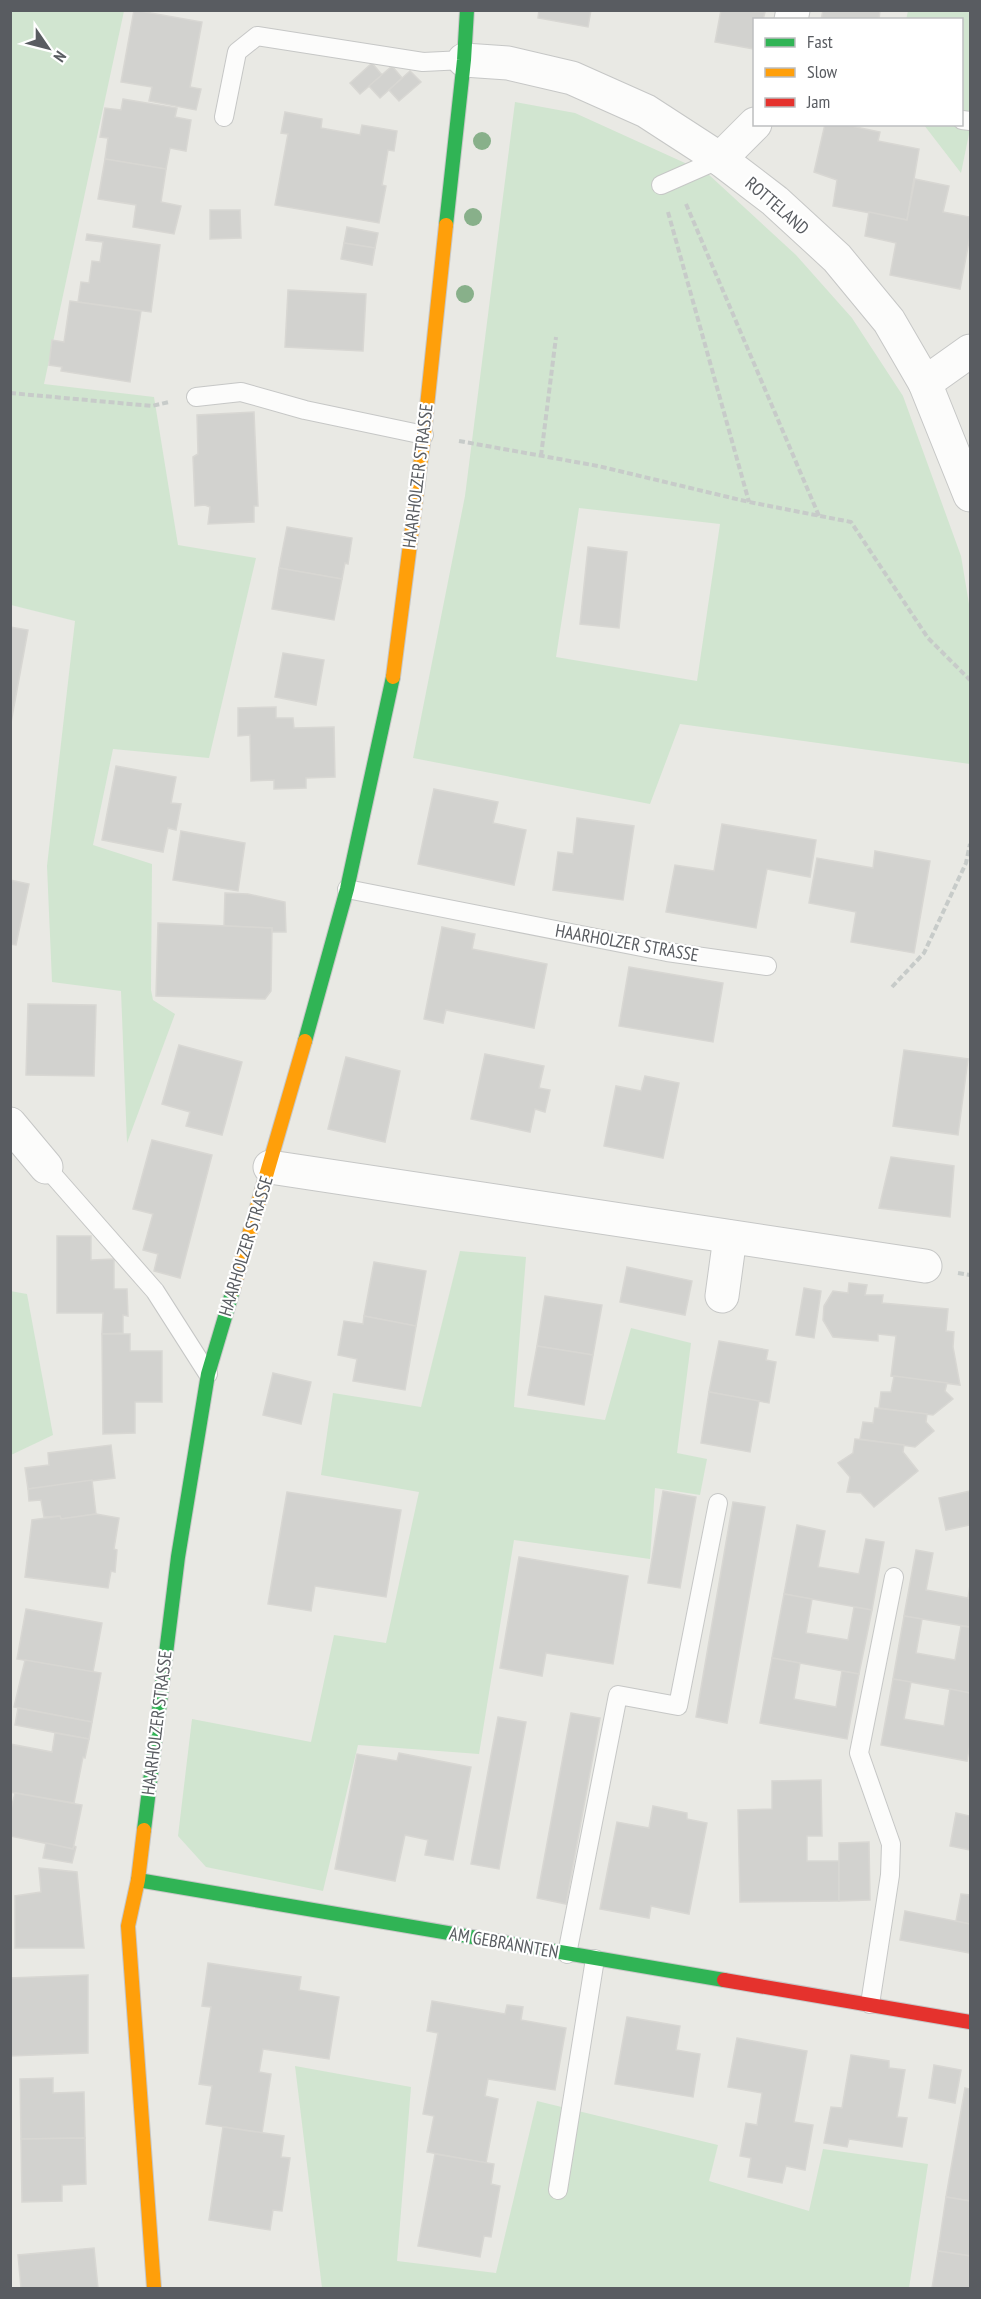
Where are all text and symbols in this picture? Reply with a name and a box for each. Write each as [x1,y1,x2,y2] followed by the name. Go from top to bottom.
[18,18,78,78] north arrow
[753,18,963,126] legend
[807,30,833,53] text: Fast
[50,47,71,66] text: N
[807,60,838,83] text: Slow
[806,90,830,113] text: Jam
[741,172,814,239] street label: ROTTELAND
[397,402,438,549] street label: HAARHOLZER STRASSE
[554,919,701,966] street label: HAARHOLZER STRASSE
[213,1173,278,1319] street label: HAARHOLZER STRASSE
[136,1649,177,1796] street label: HAARHOLZER STRASSE
[448,1922,560,1963] street label: AM GEBRANNTEN

